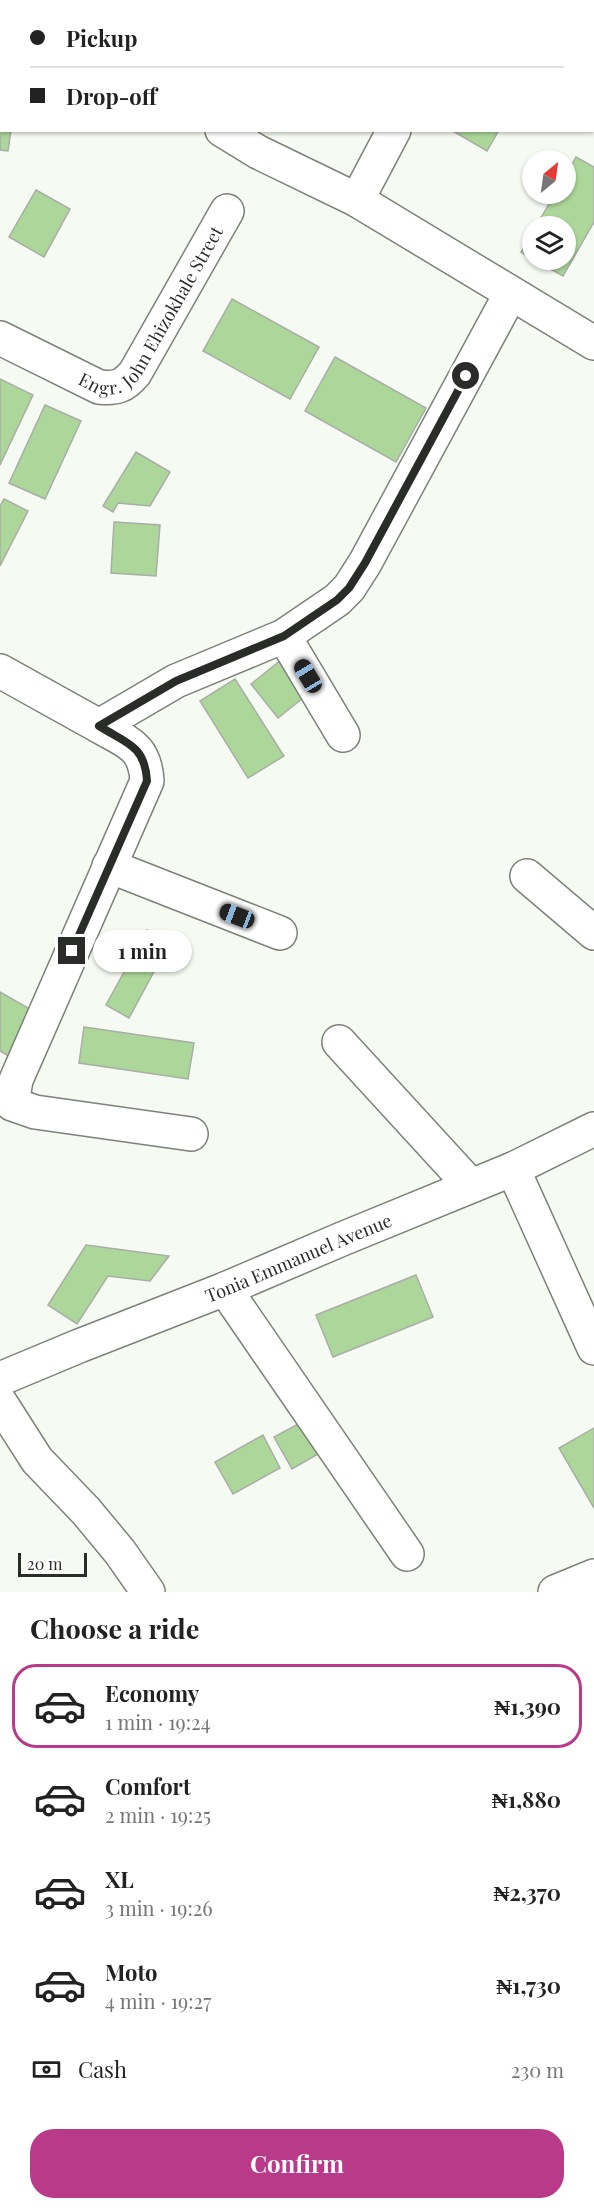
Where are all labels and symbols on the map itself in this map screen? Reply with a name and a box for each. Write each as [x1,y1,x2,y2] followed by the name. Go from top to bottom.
[522,150,576,204] north arrow
[75,221,228,400] street label: Engr. John Ehizokhale Street
[452,362,479,389] route start
[291,656,325,696] car
[217,901,257,931] car
[93,930,192,972] callout: 1 min
[58,937,85,964] route end
[202,1208,395,1308] street label: Tonia Emmanuel Avenue
[18,1550,87,1578] scale bar

